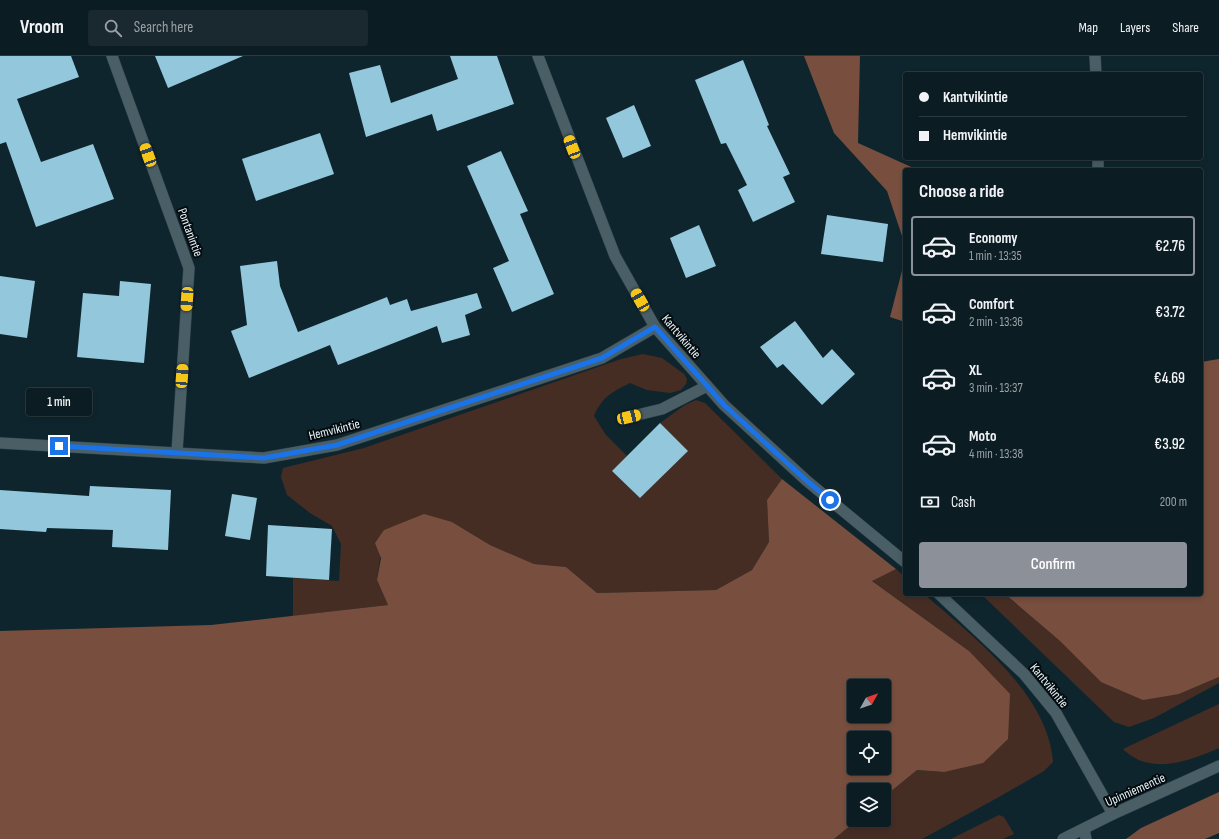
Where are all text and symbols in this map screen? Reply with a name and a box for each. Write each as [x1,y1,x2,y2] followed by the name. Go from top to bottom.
[88,10,368,46] search box
[20,16,64,39] text: Vroom
[102,17,124,39] icon: search
[134,18,193,37] text: Search here
[1078,19,1098,36] text: Map
[1120,19,1150,36] text: Layers
[1172,19,1199,36] text: Share
[943,88,1008,107] text: Kantvikintie
[943,126,1007,145] text: Hemvikintie
[562,134,582,160] car
[138,142,158,168] car
[919,181,1004,202] text: Choose a ride
[174,206,206,259] street label: Pontanintie
[921,228,957,264] icon: car
[969,229,1018,248] text: Economy
[1155,237,1185,256] text: €2.76
[969,248,1022,264] text: 1 min · 13:35
[180,287,194,311] car
[629,287,651,313] car
[921,294,957,330] icon: car
[969,295,1014,314] text: Comfort
[1155,303,1185,322] text: €3.72
[658,311,704,362] street label: Kantvikintie
[969,314,1023,330] text: 2 min · 13:36
[921,360,957,396] icon: car
[969,361,982,380] text: XL
[175,364,189,388] car
[1154,369,1185,388] text: €4.69
[969,380,1023,396] text: 3 min · 13:37
[26,388,92,416] callout: 1 min
[47,394,71,410] text: 1 min
[616,408,642,426] car
[307,416,362,444] street label: Hemvikintie
[921,426,957,462] icon: car
[969,427,996,446] text: Moto
[1154,435,1185,454] text: €3.92
[50,437,68,455] route end
[969,446,1023,462] text: 4 min · 13:38
[821,491,839,509] route start
[919,491,941,513] icon: cash
[951,493,976,512] text: Cash
[1160,494,1187,510] text: 200 m
[919,542,1187,588] button: Confirm
[1026,660,1072,711] street label: Kantvikintie
[847,679,891,723] north arrow
[847,679,891,827] map controls
[847,731,891,775] button: locate
[1103,770,1168,810] street label: Upinniementie
[847,783,891,827] button: layers

